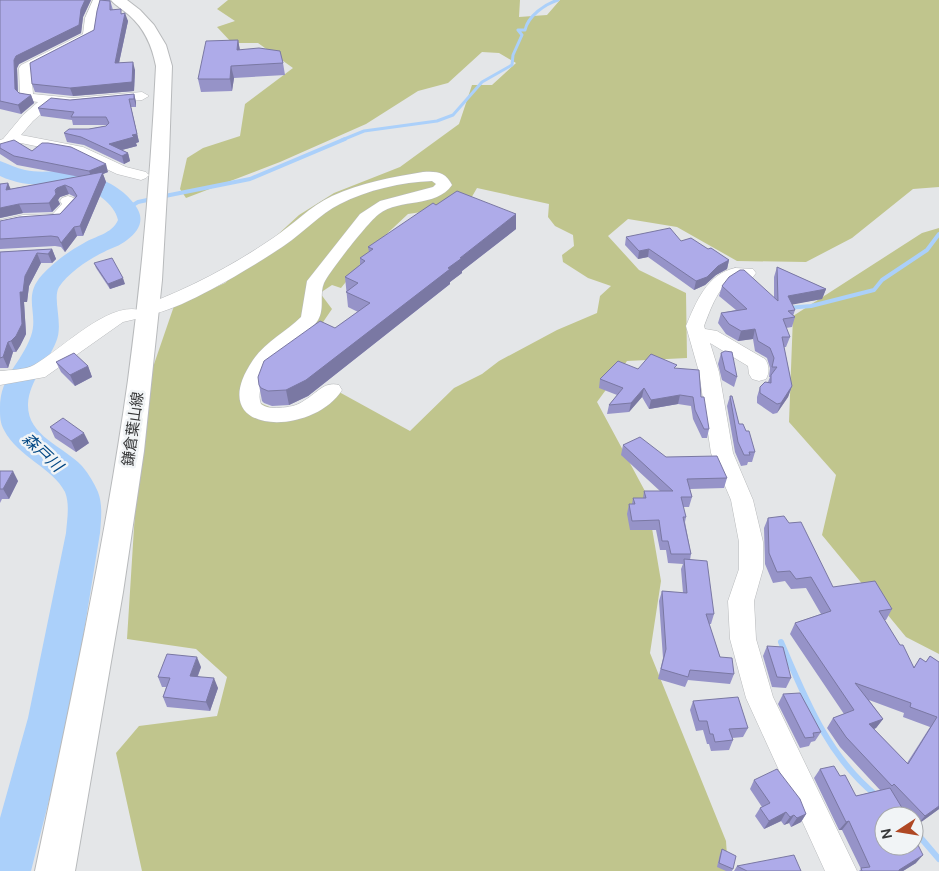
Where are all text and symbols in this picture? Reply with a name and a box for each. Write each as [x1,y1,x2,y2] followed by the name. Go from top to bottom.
[118,390,148,468] street label: 鎌倉葉山線
[18,428,69,478] water label: 森戸川
[874,806,924,856] north arrow
[876,827,896,841] text: N

